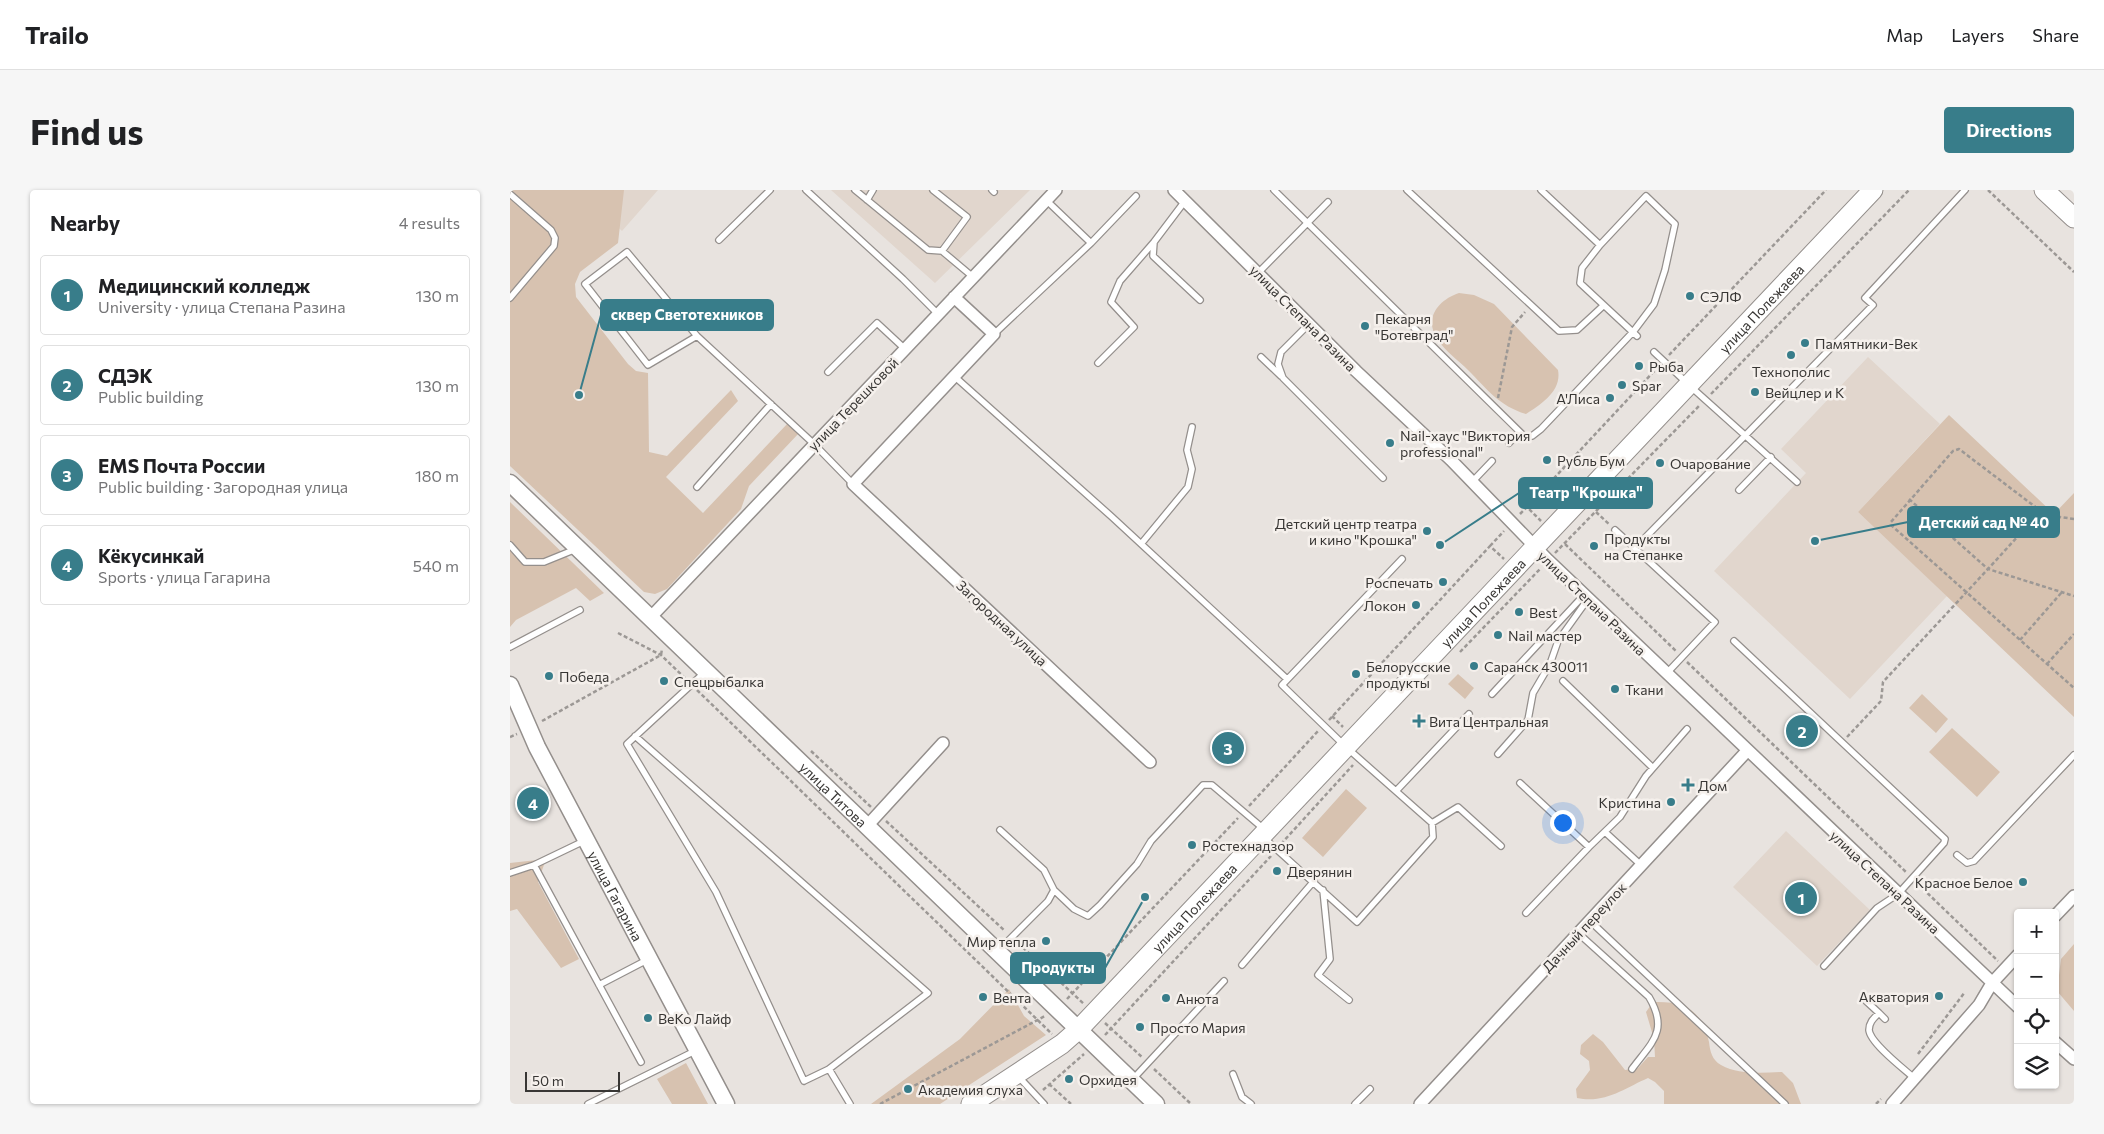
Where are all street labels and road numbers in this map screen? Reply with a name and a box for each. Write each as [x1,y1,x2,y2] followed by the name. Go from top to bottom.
[1715,260,1807,356] street label: улица Полежаева
[1246,261,1360,375] street label: улица Степана Разина
[804,354,902,454] street label: улица Терешковой
[1535,547,1649,659] street label: улица Степана Разина
[1437,555,1529,650] street label: улица Полежаева
[953,577,1051,669] street label: Загородная улица
[797,758,871,830] street label: улица Титова
[1827,827,1943,937] street label: улица Степана Разина
[585,848,647,944] street label: улица Гагарина
[1148,860,1240,955] street label: улица Полежаева
[1538,878,1630,975] street label: Дачный переулок

